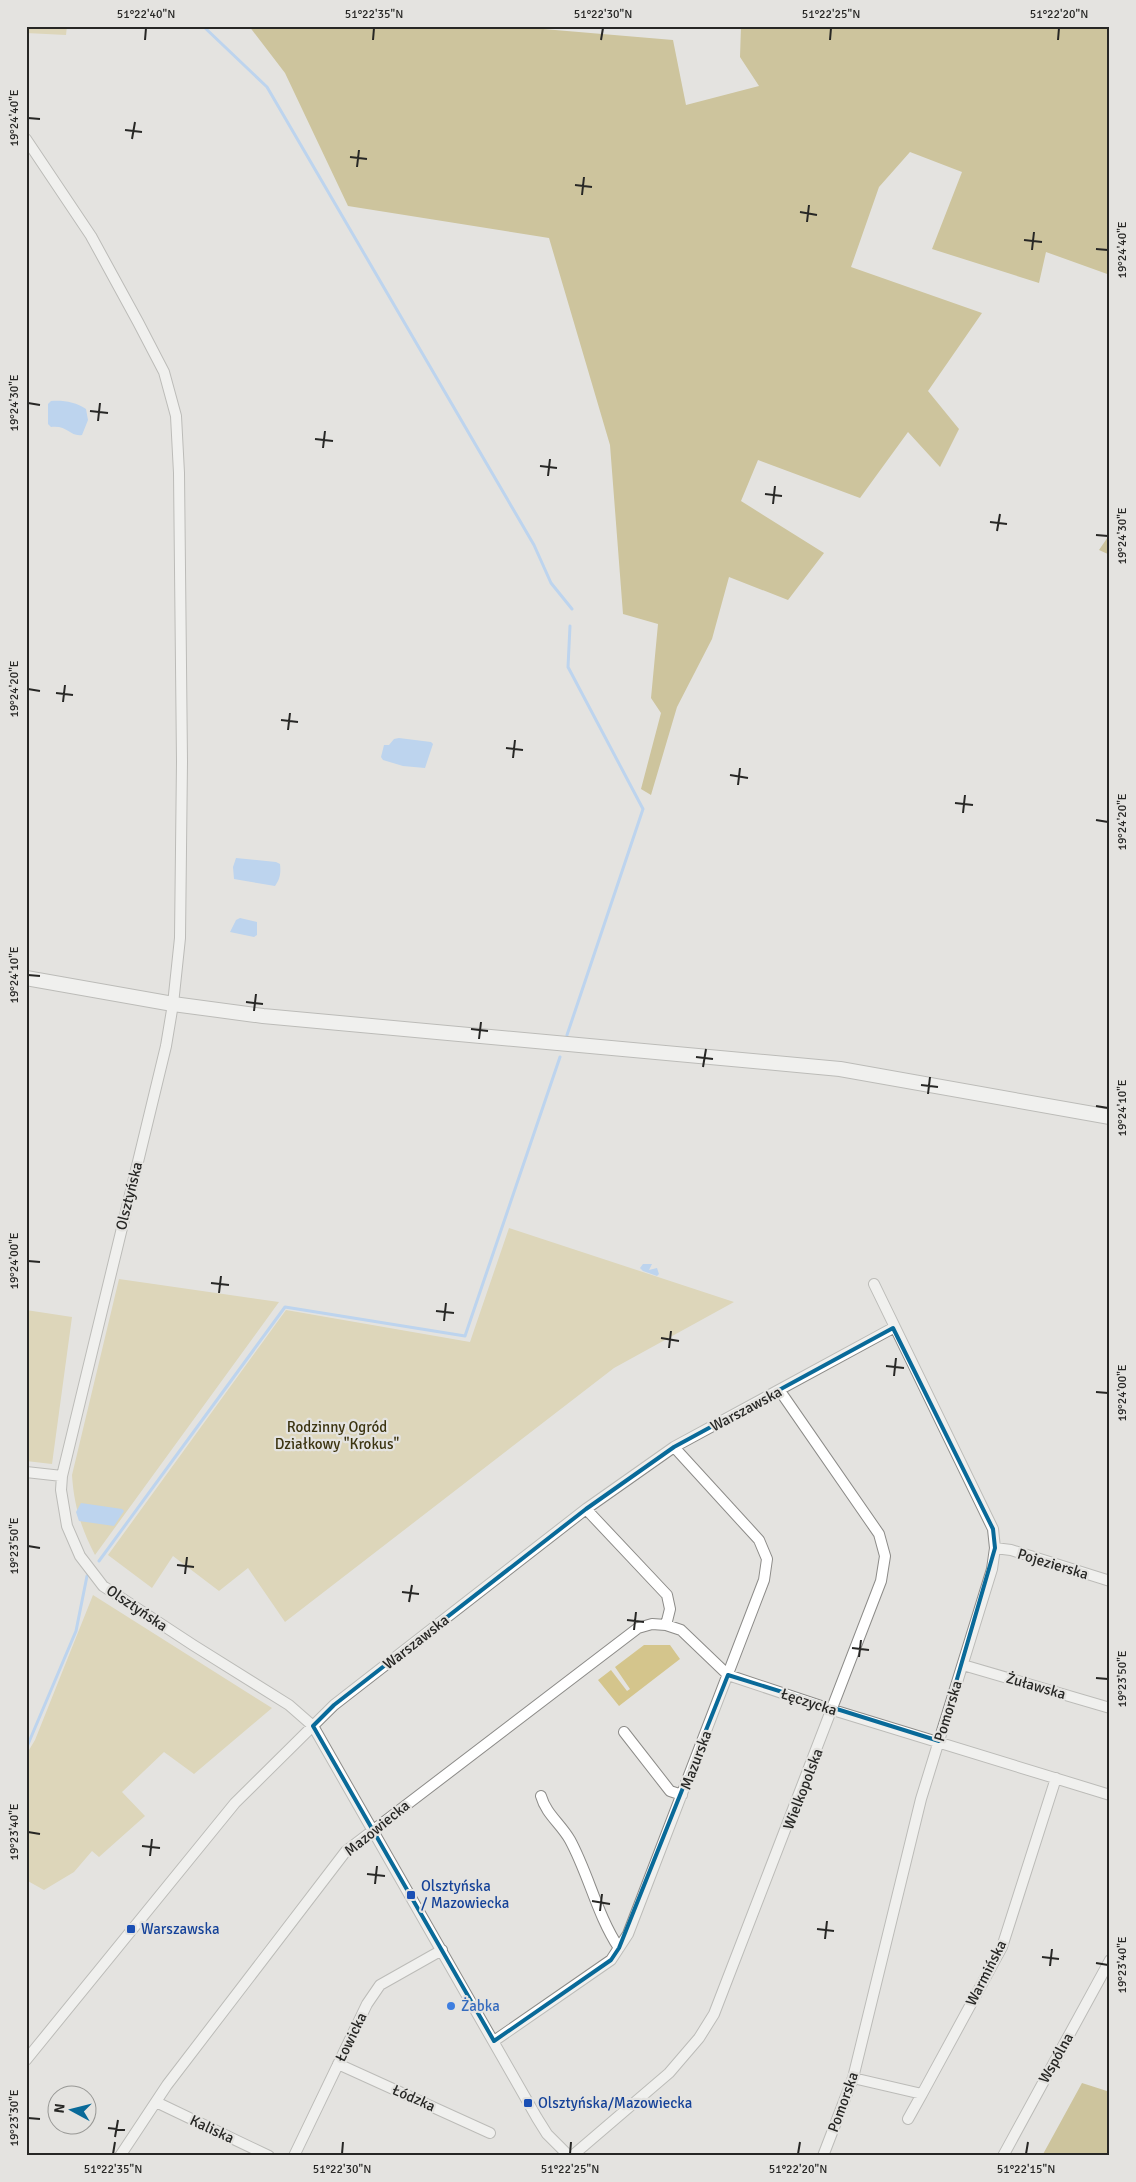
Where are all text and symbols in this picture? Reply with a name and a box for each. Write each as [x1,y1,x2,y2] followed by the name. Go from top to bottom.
[117,7,175,22] text: 51°22'40"N
[345,7,403,22] text: 51°22'35"N
[574,7,632,22] text: 51°22'30"N
[802,7,860,22] text: 51°22'25"N
[1030,7,1088,22] text: 51°22'20"N
[7,89,22,147] text: 19°24'40"E
[1115,221,1130,279] text: 19°24'40"E
[7,374,22,432] text: 19°24'30"E
[1115,507,1130,565] text: 19°24'30"E
[7,660,22,718] text: 19°24'20"E
[1115,793,1130,851] text: 19°24'20"E
[7,946,22,1004] text: 19°24'10"E
[1115,1079,1130,1137] text: 19°24'10"E
[112,1160,146,1232] street label: Olsztyńska
[7,1232,22,1290] text: 19°24'00"E
[1115,1364,1130,1422] text: 19°24'00"E
[707,1383,785,1435] street label: Warszawska
[275,1418,399,1453] park label: Rodzinny Ogród Działkowy "Krokus"
[7,1517,22,1575] text: 19°23'50"E
[1015,1545,1091,1583] street label: Pojezierska
[103,1581,171,1635] street label: Olsztyńska
[380,1611,452,1673] street label: Warszawska
[1115,1650,1130,1708] text: 19°23'50"E
[1004,1669,1068,1703] street label: Żuławska
[930,1678,966,1744] street label: Pomorska
[779,1685,839,1719] street label: Łęczycka
[677,1728,715,1792] street label: Mazurska
[779,1746,827,1832] street label: Wielkopolska
[341,1796,413,1860] street label: Mazowiecka
[7,1803,22,1861] text: 19°23'40"E
[421,1877,509,1912] place label: Olsztyńska / Mazowiecka
[405,1889,417,1901] marker: Olsztyńska / Mazowiecka
[141,1920,220,1938] place label: Warszawska
[125,1923,137,1935] marker: Warszawska
[1115,1936,1130,1994] text: 19°23'40"E
[962,1937,1010,2009] street label: Warmińska
[461,1997,500,2015] place label: Żabka
[445,2000,457,2012] marker: Żabka
[331,2009,371,2065] street label: Łowicka
[1035,2030,1077,2086] street label: Wspólna
[824,2069,862,2135] street label: Pomorska
[390,2081,438,2115] street label: Łódzka
[48,2084,98,2134] north arrow
[7,2089,22,2147] text: 19°23'30"E
[538,2094,692,2112] place label: Olsztyńska/Mazowiecka
[522,2097,534,2109] marker: Olsztyńska/Mazowiecka
[51,2103,69,2114] text: N
[187,2111,237,2147] street label: Kaliska
[84,2162,142,2177] text: 51°22'35"N
[313,2162,371,2177] text: 51°22'30"N
[541,2162,599,2177] text: 51°22'25"N
[769,2162,827,2177] text: 51°22'20"N
[997,2162,1055,2177] text: 51°22'15"N

